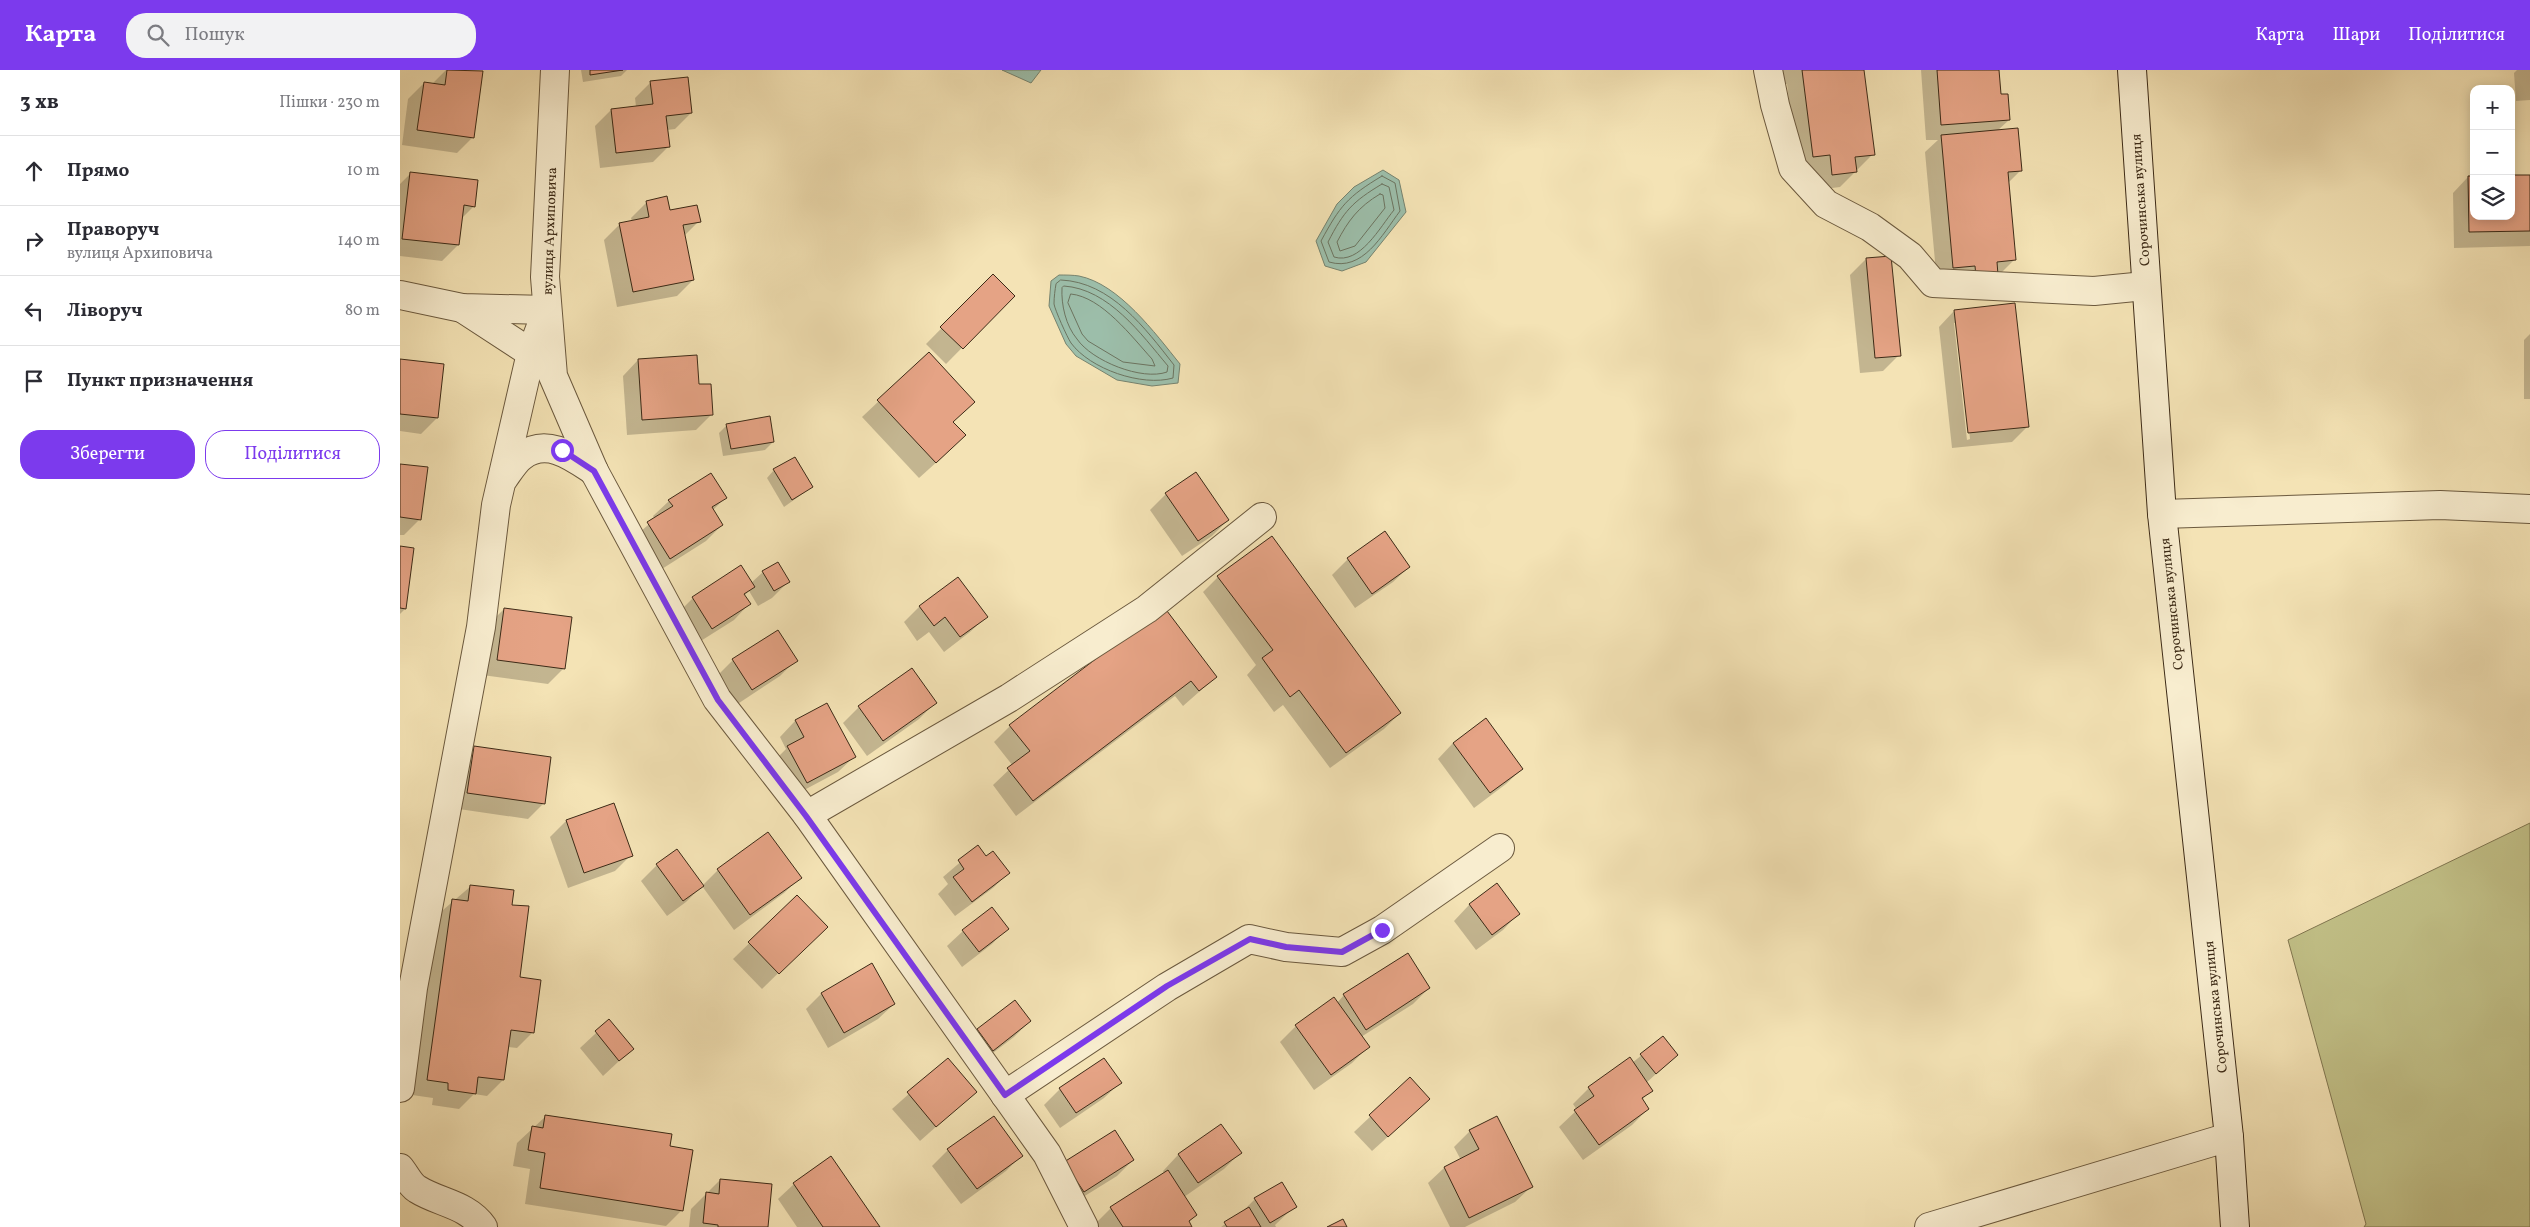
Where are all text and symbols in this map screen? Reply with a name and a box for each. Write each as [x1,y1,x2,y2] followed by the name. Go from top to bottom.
[126,13,476,58] search box
[25,18,96,52] text: Карта
[144,21,172,49] icon: search
[184,22,245,48] text: Пошук
[2256,23,2304,48] text: Карта
[2332,23,2380,48] text: Шари
[2408,23,2505,48] text: Поділитися
[2470,85,2515,220] map controls
[2470,85,2515,130] button: +
[20,88,59,117] text: 3 хв
[279,92,380,114] text: Пішки · 230 m
[2470,130,2515,175] button: −
[2127,133,2156,267] street label: Сорочинська вулиця
[20,157,48,185] icon: ahead
[67,158,129,184] text: Прямо
[347,160,380,182] text: 10 m
[539,167,562,295] street label: вулиця Архиповича
[2470,175,2515,220] button: layers
[67,217,159,243] text: Праворуч
[20,227,48,255] icon: right
[338,230,380,252] text: 140 m
[67,243,213,265] text: вулиця Архиповича
[20,297,48,325] icon: left
[67,298,142,324] text: Ліворуч
[345,300,380,322] text: 80 m
[20,367,48,395] icon: arrive
[67,368,253,394] text: Пункт призначення
[20,430,195,479] button: Зберегти
[205,430,380,479] button: Поділитися
[551,439,574,462] route start
[2156,537,2189,671] street label: Сорочинська вулиця
[1371,919,1394,942] route end
[2200,940,2233,1074] street label: Сорочинська вулиця

